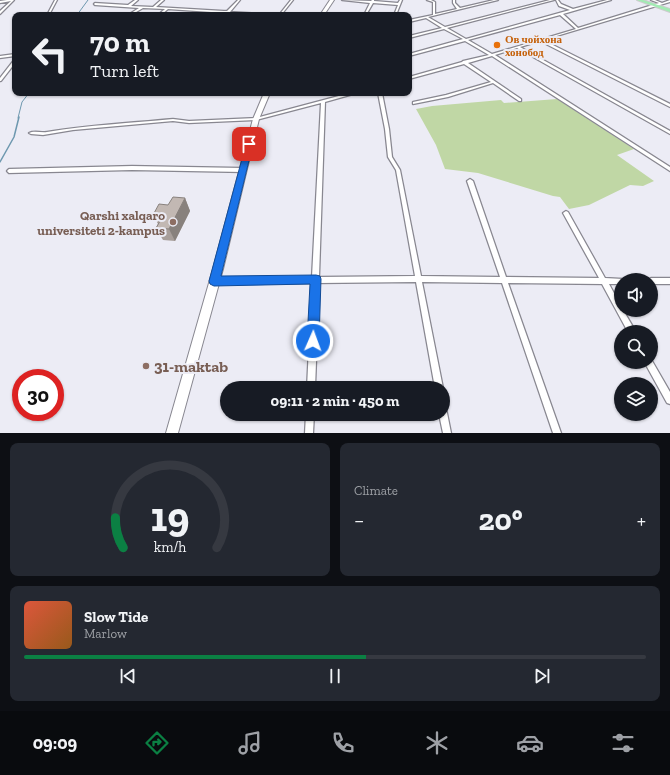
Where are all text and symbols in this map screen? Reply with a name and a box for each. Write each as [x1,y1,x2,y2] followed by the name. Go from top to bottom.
[90,26,150,59] text: 70 m
[24,28,76,80] icon: left
[505,33,563,59] place label: Ов чойхона хонобод
[492,40,502,50] marker: Ов чойхона хонобод
[90,60,159,82] text: Turn left
[232,127,266,161] pin
[238,133,260,155] icon: arrive
[37,208,165,238] place label: Qarshi xalqaro universiteti 2-kampus
[168,217,178,227] marker: Qarshi xalqaro universiteti 2-kampus
[614,273,658,421] map controls
[614,273,658,317] button: sound
[292,320,334,362] position arrow
[614,325,658,369] button: search
[154,357,228,376] place label: 31-maktab
[141,361,151,371] marker: 31-maktab
[12,369,64,421] speed limit sign: 30
[614,377,658,421] button: layers
[271,392,399,410] text: 09:11 · 2 min · 450 m
[354,483,398,498] text: Climate
[150,491,190,541] text: 19
[478,502,523,538] text: 20°
[354,507,364,534] text: −
[637,507,646,534] text: +
[154,538,186,555] text: km/h
[84,608,148,626] text: Slow Tide
[84,626,127,641] text: Marlow
[117,665,139,687] icon: previous
[324,665,346,687] icon: pause
[531,665,553,687] icon: next
[143,729,171,757] icon: directions
[236,729,264,757] icon: music
[329,729,357,757] icon: phone
[423,729,451,757] icon: climate
[516,729,544,757] icon: car
[609,729,637,757] icon: filters
[33,732,77,754] text: 09:09

